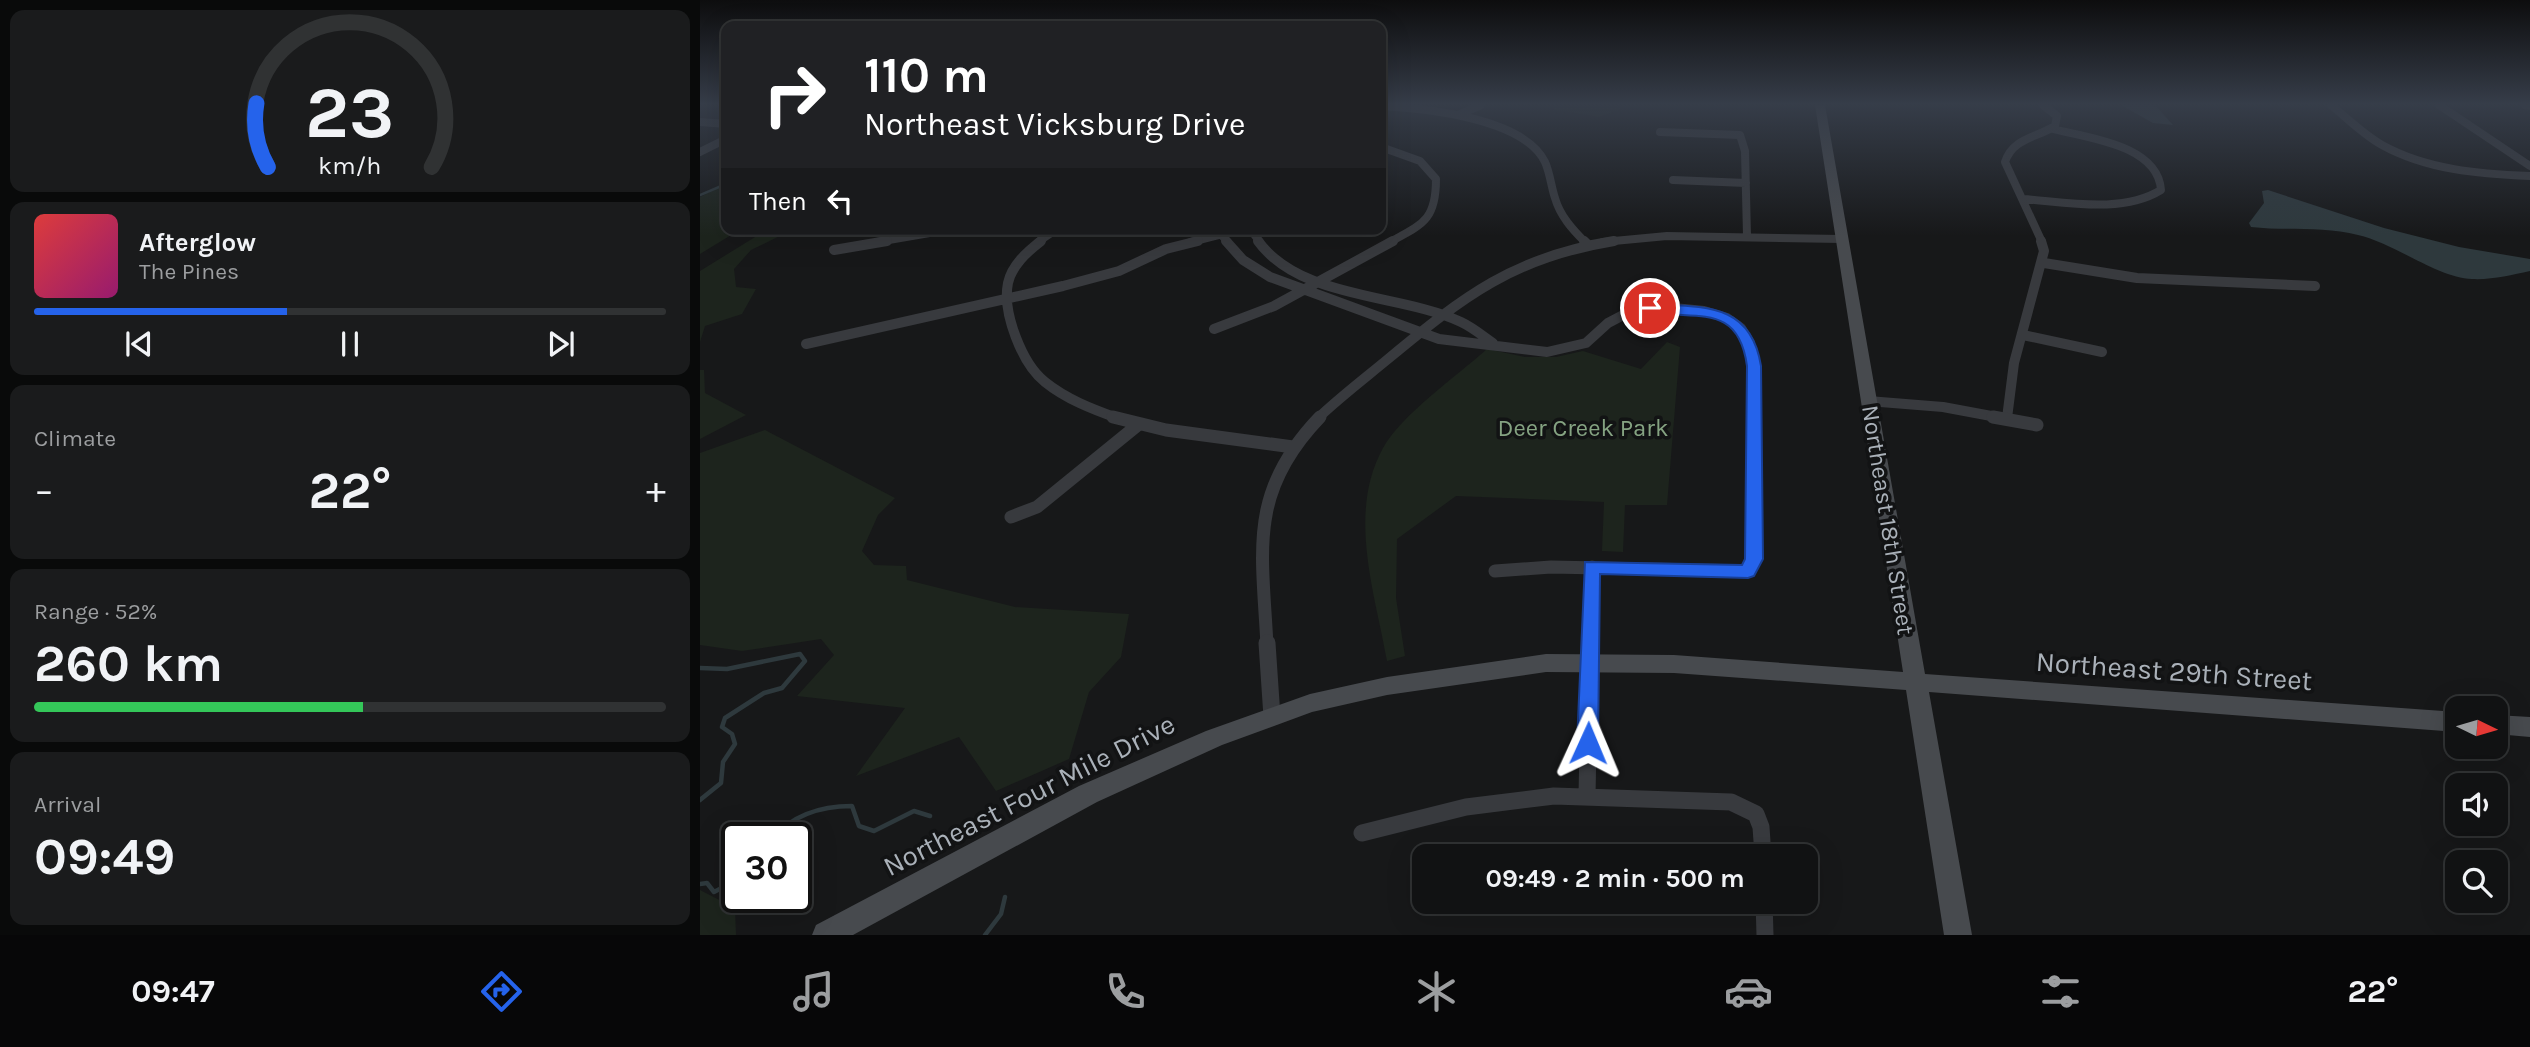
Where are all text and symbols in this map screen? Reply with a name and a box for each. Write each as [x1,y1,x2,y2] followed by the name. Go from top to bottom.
[864,47,989,104] text: 110 m
[749,49,840,140] icon: right
[305,70,395,155] text: 23
[864,106,1245,143] text: Northeast Vicksburg Drive
[318,151,382,180] text: km/h
[821,182,859,220] icon: left
[749,186,807,217] text: Then
[139,227,256,258] text: Afterglow
[139,258,239,285] text: The Pines
[1620,278,1680,338] pin
[1631,289,1669,327] icon: arrive
[120,325,158,363] icon: previous
[331,325,369,363] icon: pause
[542,325,580,363] icon: next
[1856,403,1920,637] street label: Northeast 18th Street
[1498,414,1668,442] park label: Deer Creek Park
[34,425,116,452] text: Climate
[308,460,392,521] text: 22°
[34,468,54,513] text: −
[646,468,666,513] text: +
[34,598,157,625] text: Range · 52%
[34,633,223,694] text: 260 km
[2035,645,2313,697] street label: Northeast 29th Street
[2445,696,2508,760] north arrow
[2445,696,2508,913] map controls
[1551,706,1625,780] position arrow
[878,707,1180,883] street label: Northeast Four Mile Drive
[2445,773,2508,836] button: sound
[34,791,101,818] text: Arrival
[721,822,812,913] speed limit sign: 30
[34,826,175,887] text: 09:49
[2445,850,2508,913] button: search
[1485,863,1745,894] text: 09:49 · 2 min · 500 m
[477,967,526,1016] icon: directions
[789,967,838,1016] icon: music
[1101,967,1150,1016] icon: phone
[1412,967,1461,1016] icon: climate
[1724,967,1773,1016] icon: car
[2036,967,2085,1016] icon: filters
[131,973,215,1010] text: 09:47
[2347,973,2399,1010] text: 22°

